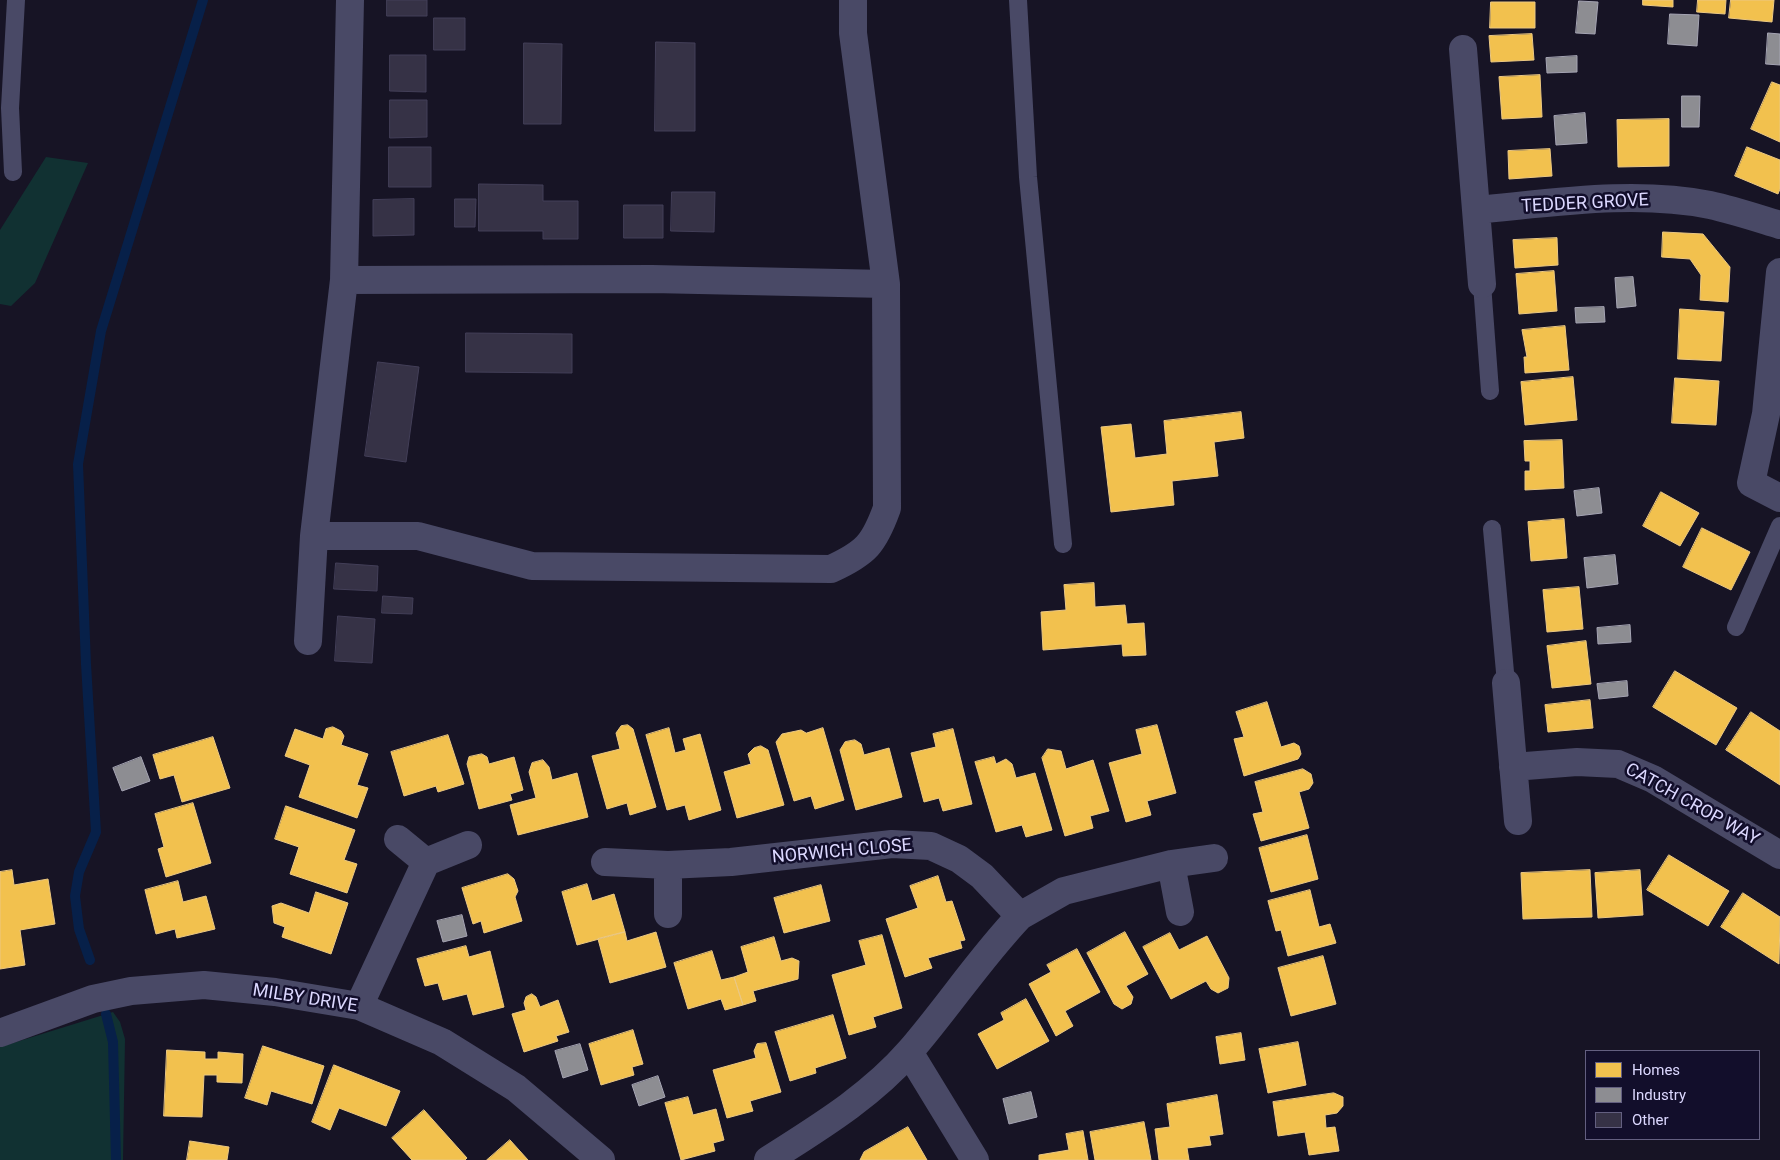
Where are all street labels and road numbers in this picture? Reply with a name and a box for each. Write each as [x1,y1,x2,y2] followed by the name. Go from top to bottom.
[1521,190,1649,218] street label: TEDDER GROVE
[1621,759,1763,851] street label: CATCH CROP WAY
[771,835,913,869] street label: NORWICH CLOSE
[251,980,359,1018] street label: MILBY DRIVE

